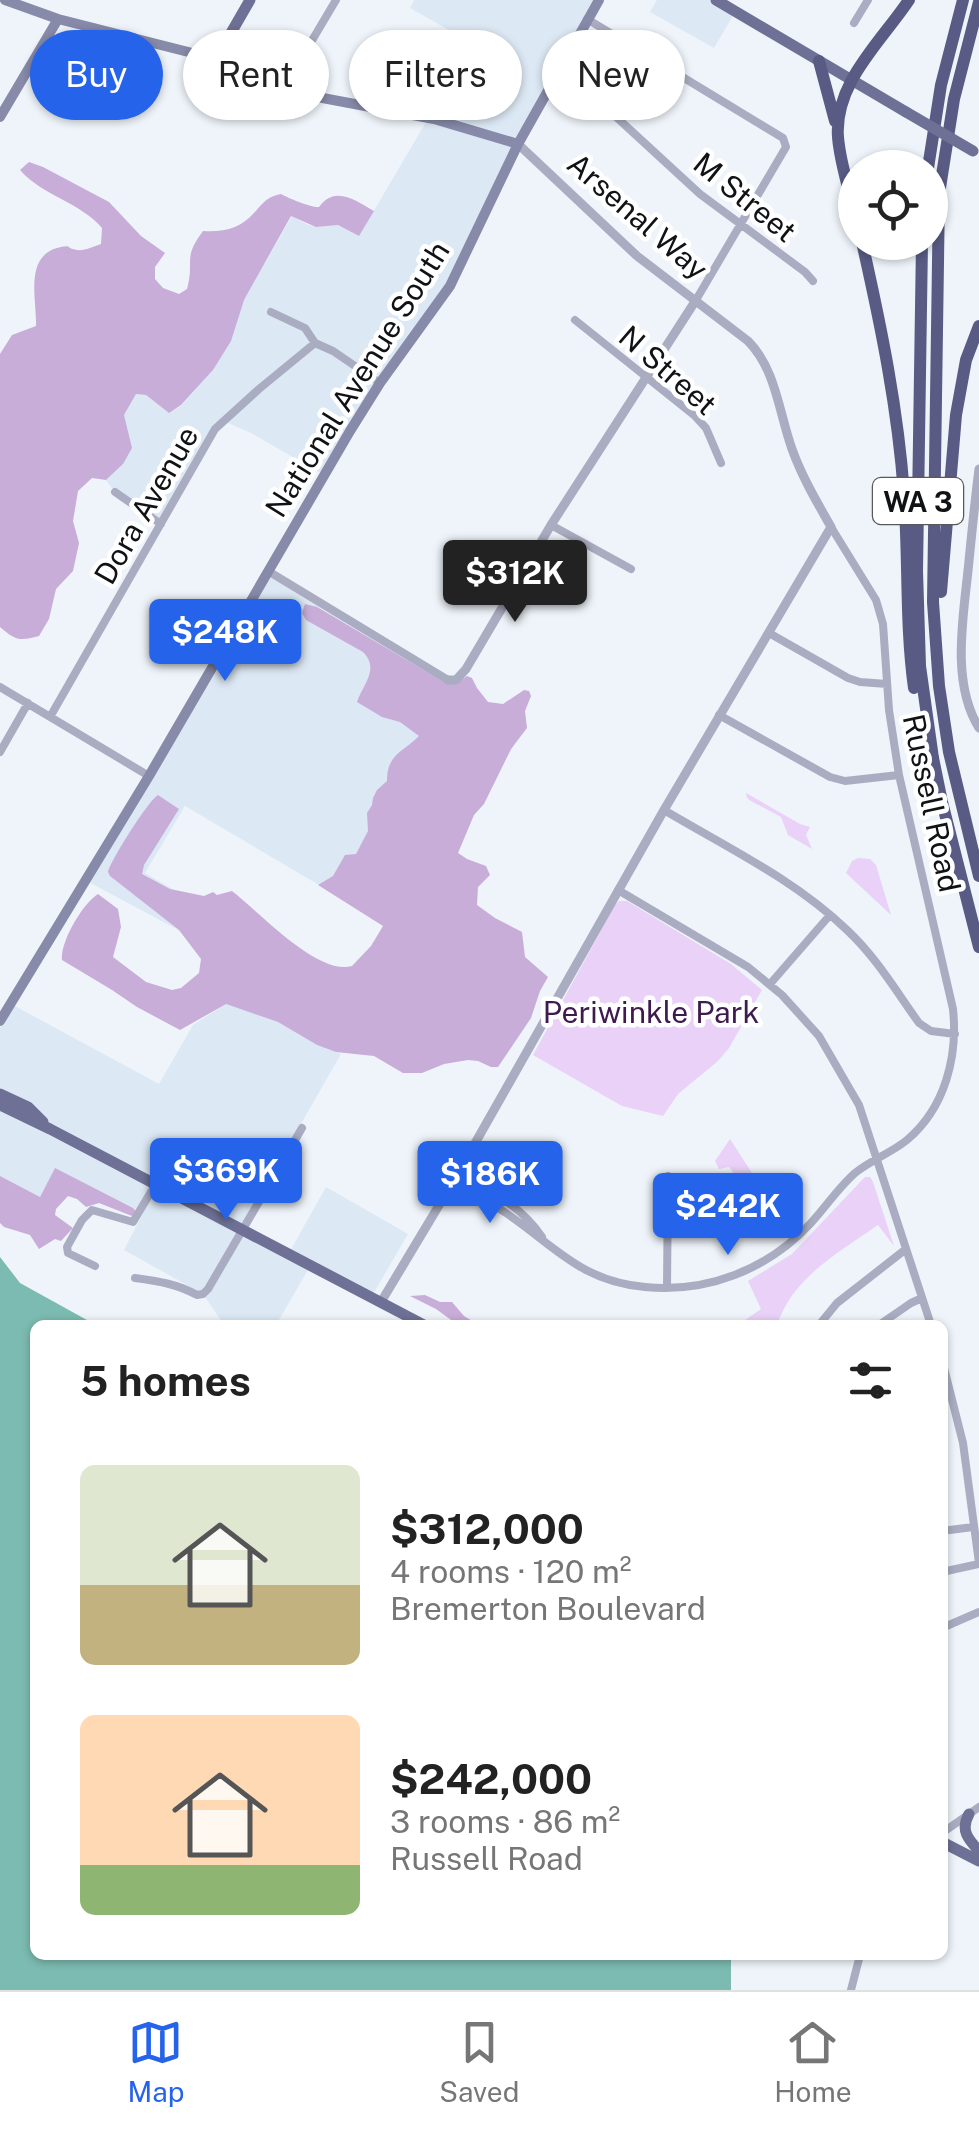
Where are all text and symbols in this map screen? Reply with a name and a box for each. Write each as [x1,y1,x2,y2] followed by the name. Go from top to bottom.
[30,30,163,120] chip: Buy
[183,30,329,120] chip: Rent
[349,30,522,120] chip: Filters
[542,30,685,120] chip: New
[561,145,715,287] street label: Arsenal Way
[686,145,804,249] street label: M Street
[838,150,948,260] map controls
[838,150,948,260] button: locate
[257,235,457,523] street label: National Avenue South
[612,318,724,422] street label: N Street
[86,420,206,590] street label: Dora Avenue
[873,478,963,524] road number: WA 3
[445,540,585,625] pin: $312K
[465,554,565,591] text: $312K
[155,599,295,684] pin: $248K
[171,613,279,650] text: $248K
[896,711,968,895] street label: Russell Road
[543,994,759,1030] park label: Periwinkle Park
[156,1138,296,1223] pin: $369K
[420,1141,560,1226] pin: $186K
[172,1152,280,1189] text: $369K
[440,1155,540,1192] text: $186K
[658,1173,798,1258] pin: $242K
[675,1187,781,1224] text: $242K
[843,1353,898,1408] icon: filters
[80,1356,251,1405] text: 5 homes
[390,1504,584,1553] text: $312,000
[160,1505,280,1625] icon: home
[390,1553,632,1590] text: 4 rooms · 120 m²
[390,1590,706,1627] text: Bremerton Boulevard
[390,1754,592,1803] text: $242,000
[160,1755,280,1875] icon: home
[390,1803,620,1840] text: 3 rooms · 86 m²
[390,1840,583,1877] text: Russell Road
[127,2015,184,2108] tab: Map
[439,2015,519,2108] tab: Saved
[774,2015,852,2108] tab: Home

